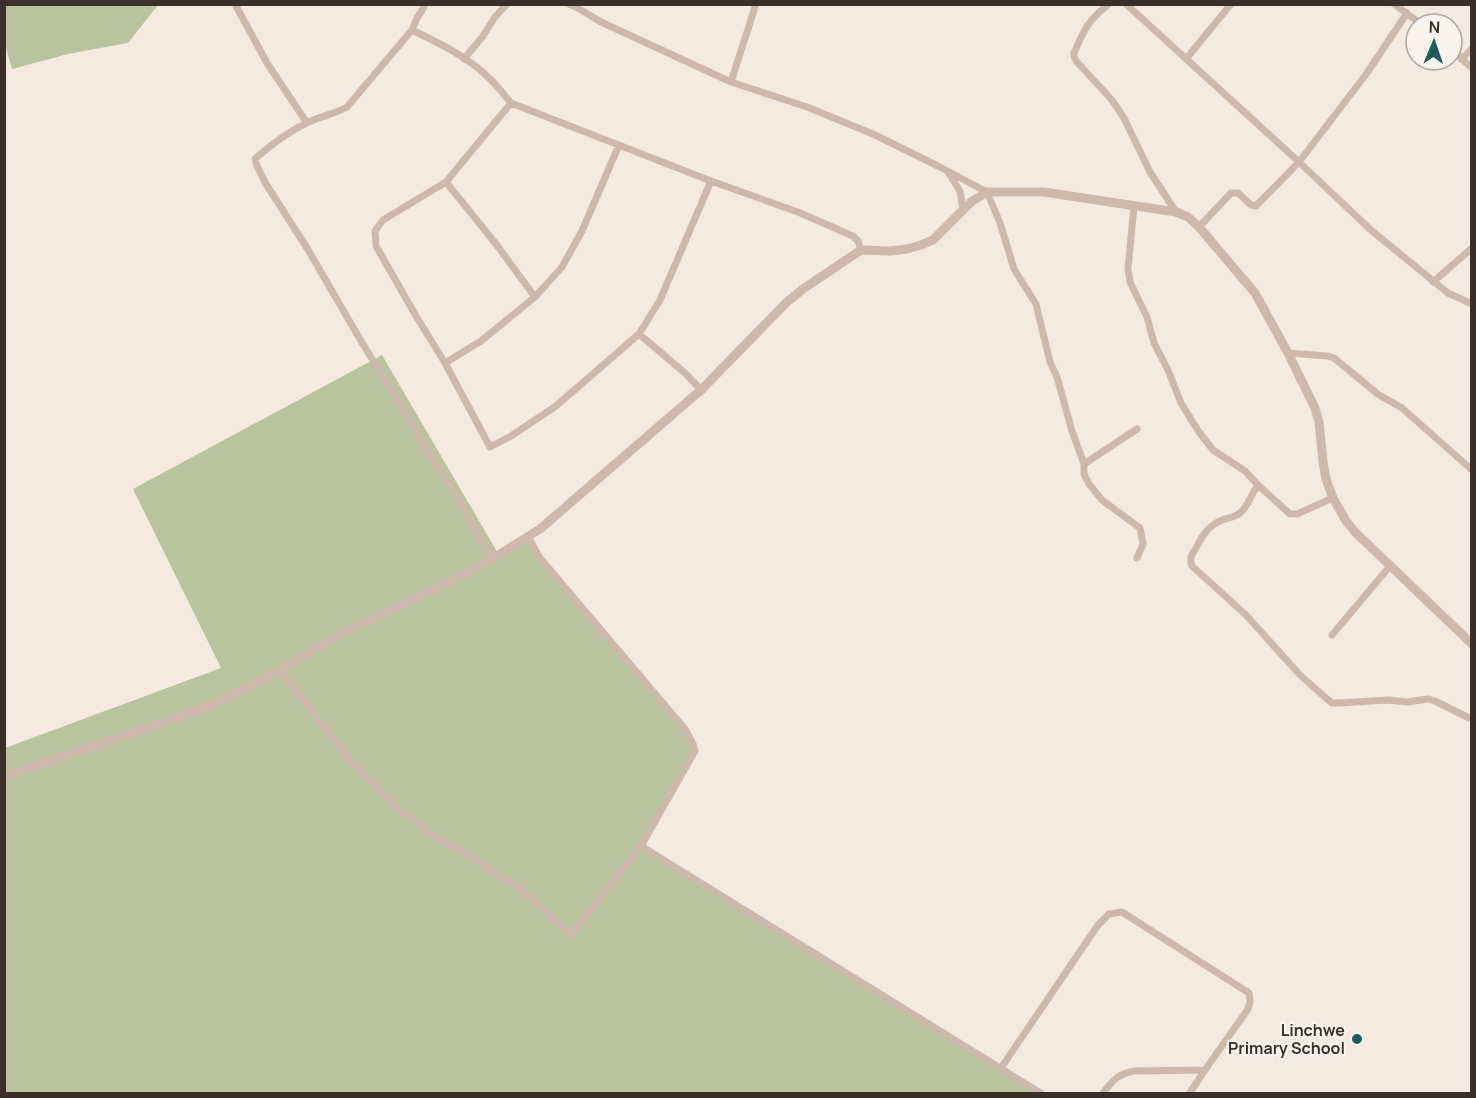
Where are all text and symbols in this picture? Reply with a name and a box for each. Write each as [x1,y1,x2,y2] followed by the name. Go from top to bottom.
[1404,12,1464,72] north arrow
[1428,16,1441,38] text: N
[1228,1019,1345,1059] place label: Linchwe Primary School
[1350,1032,1364,1046] marker: Linchwe Primary School

